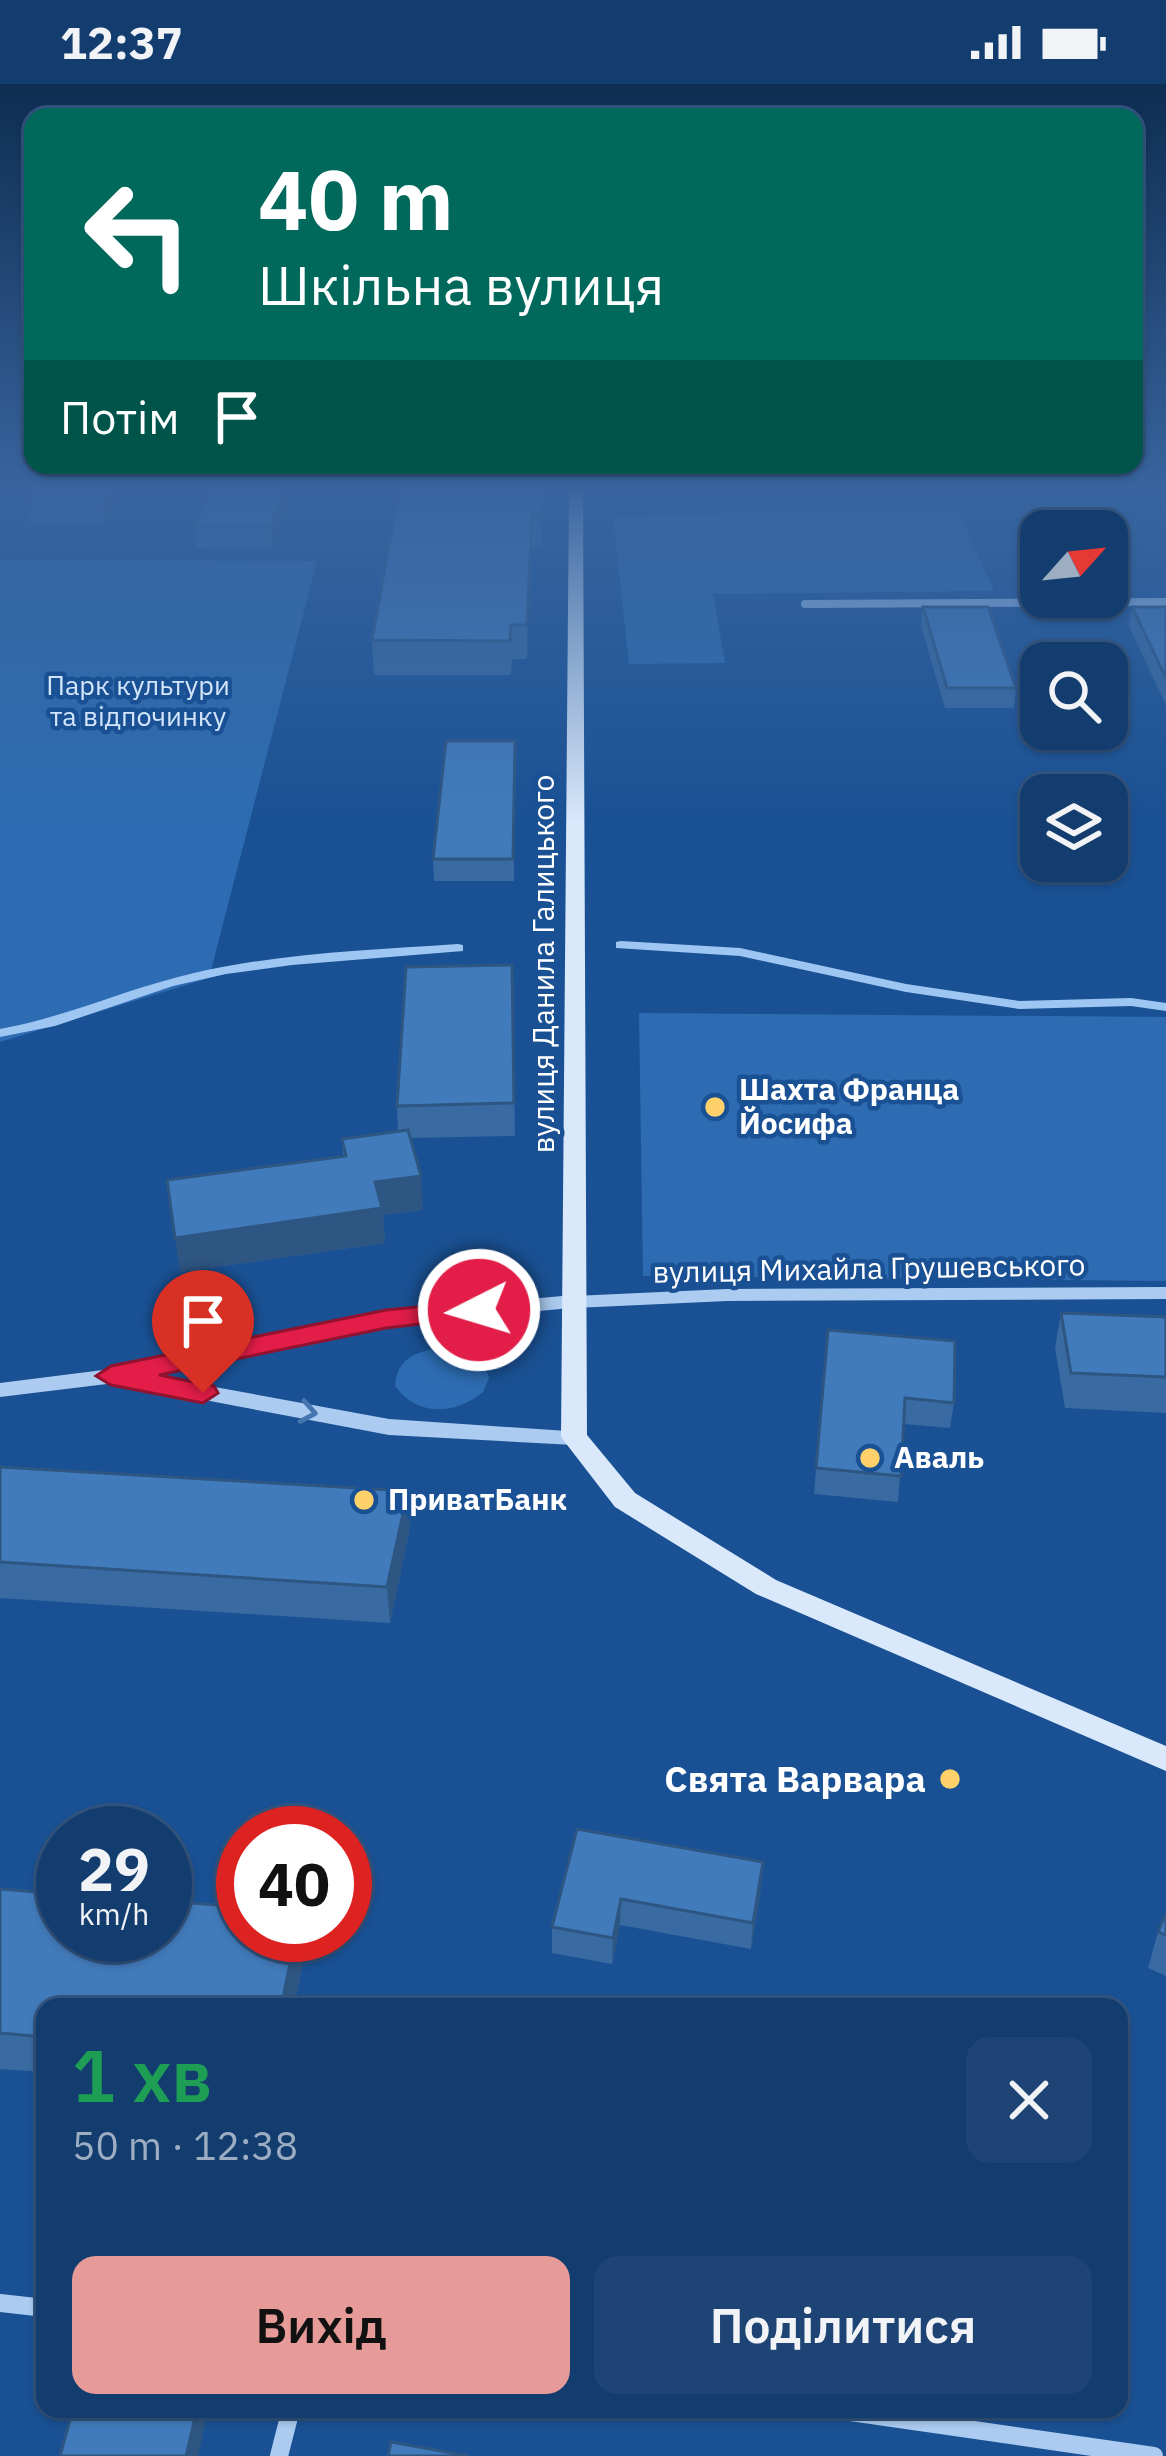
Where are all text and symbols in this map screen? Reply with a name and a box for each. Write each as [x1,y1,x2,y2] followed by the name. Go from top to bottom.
[60,13,183,71] text: 12:37
[258,144,454,253] text: 40 m
[60,156,216,312] icon: left
[258,250,664,320] text: Шкільна вулиця
[204,384,270,450] icon: arrive
[60,388,180,446] text: Потім
[1020,510,1128,618] north arrow
[1020,510,1128,882] map controls
[1020,642,1128,750] button: search
[46,667,230,733] park label: Парк культури та відпочинку
[1020,774,1128,882] button: layers
[523,775,562,1153] street label: вулиця Данила Галицького
[739,1069,959,1142] place label: Шахта Франца Йосифа
[702,1094,728,1120] marker: Шахта Франца Йосифа
[652,1244,1086,1291] street label: вулиця Михайла Грушевського
[416,1247,542,1373] position arrow
[152,1270,254,1393] pin
[170,1288,236,1354] icon: arrive
[298,1398,318,1424] one-way arrow
[894,1437,984,1476] place label: Аваль
[857,1445,883,1471] marker: Аваль
[388,1479,567,1518] place label: ПриватБанк
[351,1487,377,1513] marker: ПриватБанк
[664,1755,926,1802] place label: Свята Варвара
[937,1766,963,1792] marker: Свята Варвара
[216,1806,372,1962] speed limit sign: 40
[78,1829,150,1908] text: 29
[79,1894,149,1933] text: km/h
[72,2028,212,2122] text: 1 хв
[966,2037,1092,2163] button: close
[72,2120,298,2171] text: 50 m · 12:38
[72,2256,570,2394] button: Вихід
[594,2256,1092,2394] button: Поділитися

